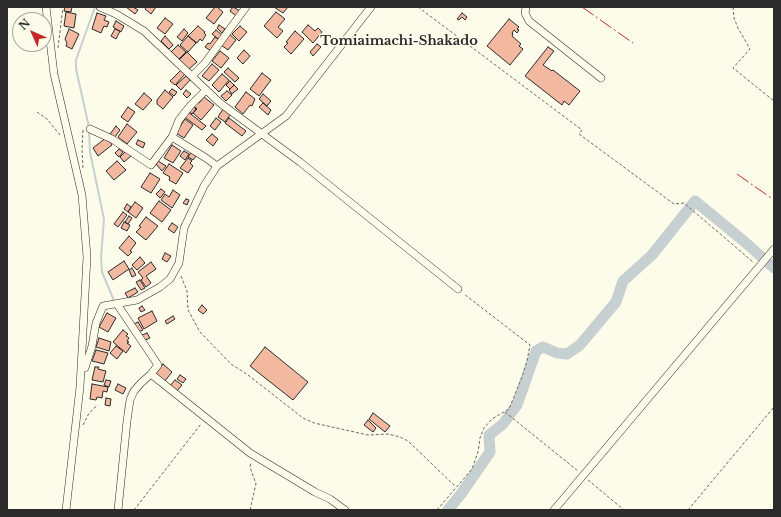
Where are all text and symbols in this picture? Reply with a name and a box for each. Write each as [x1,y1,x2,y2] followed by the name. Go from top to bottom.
[12,12,52,52] north arrow
[16,16,33,33] text: N
[320,33,478,49] district label: Tomiaimachi-Shakado

